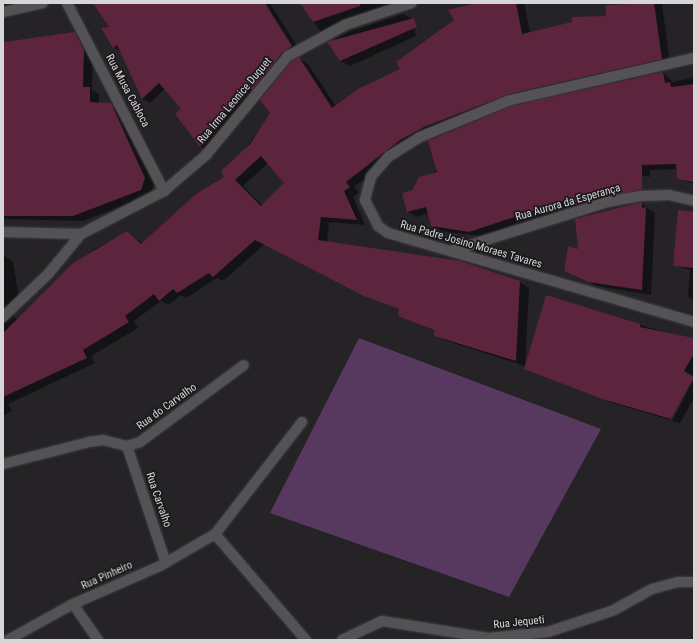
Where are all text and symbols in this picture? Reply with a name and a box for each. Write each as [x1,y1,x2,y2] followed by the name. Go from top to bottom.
[102,52,152,130] street label: Rua Musa Cabloca
[195,55,275,147] street label: Rua Irma Leonice Duquet
[514,182,622,224] street label: Rua Aurora da Esperança
[399,218,543,272] street label: Rua Padre Josino Moraes Tavares
[135,381,199,433] street label: Rua do Carvalho
[142,471,174,529] street label: Rua Carvalho
[79,559,135,593] street label: Rua Pinheiro
[493,614,545,632] street label: Rua Jequeti

